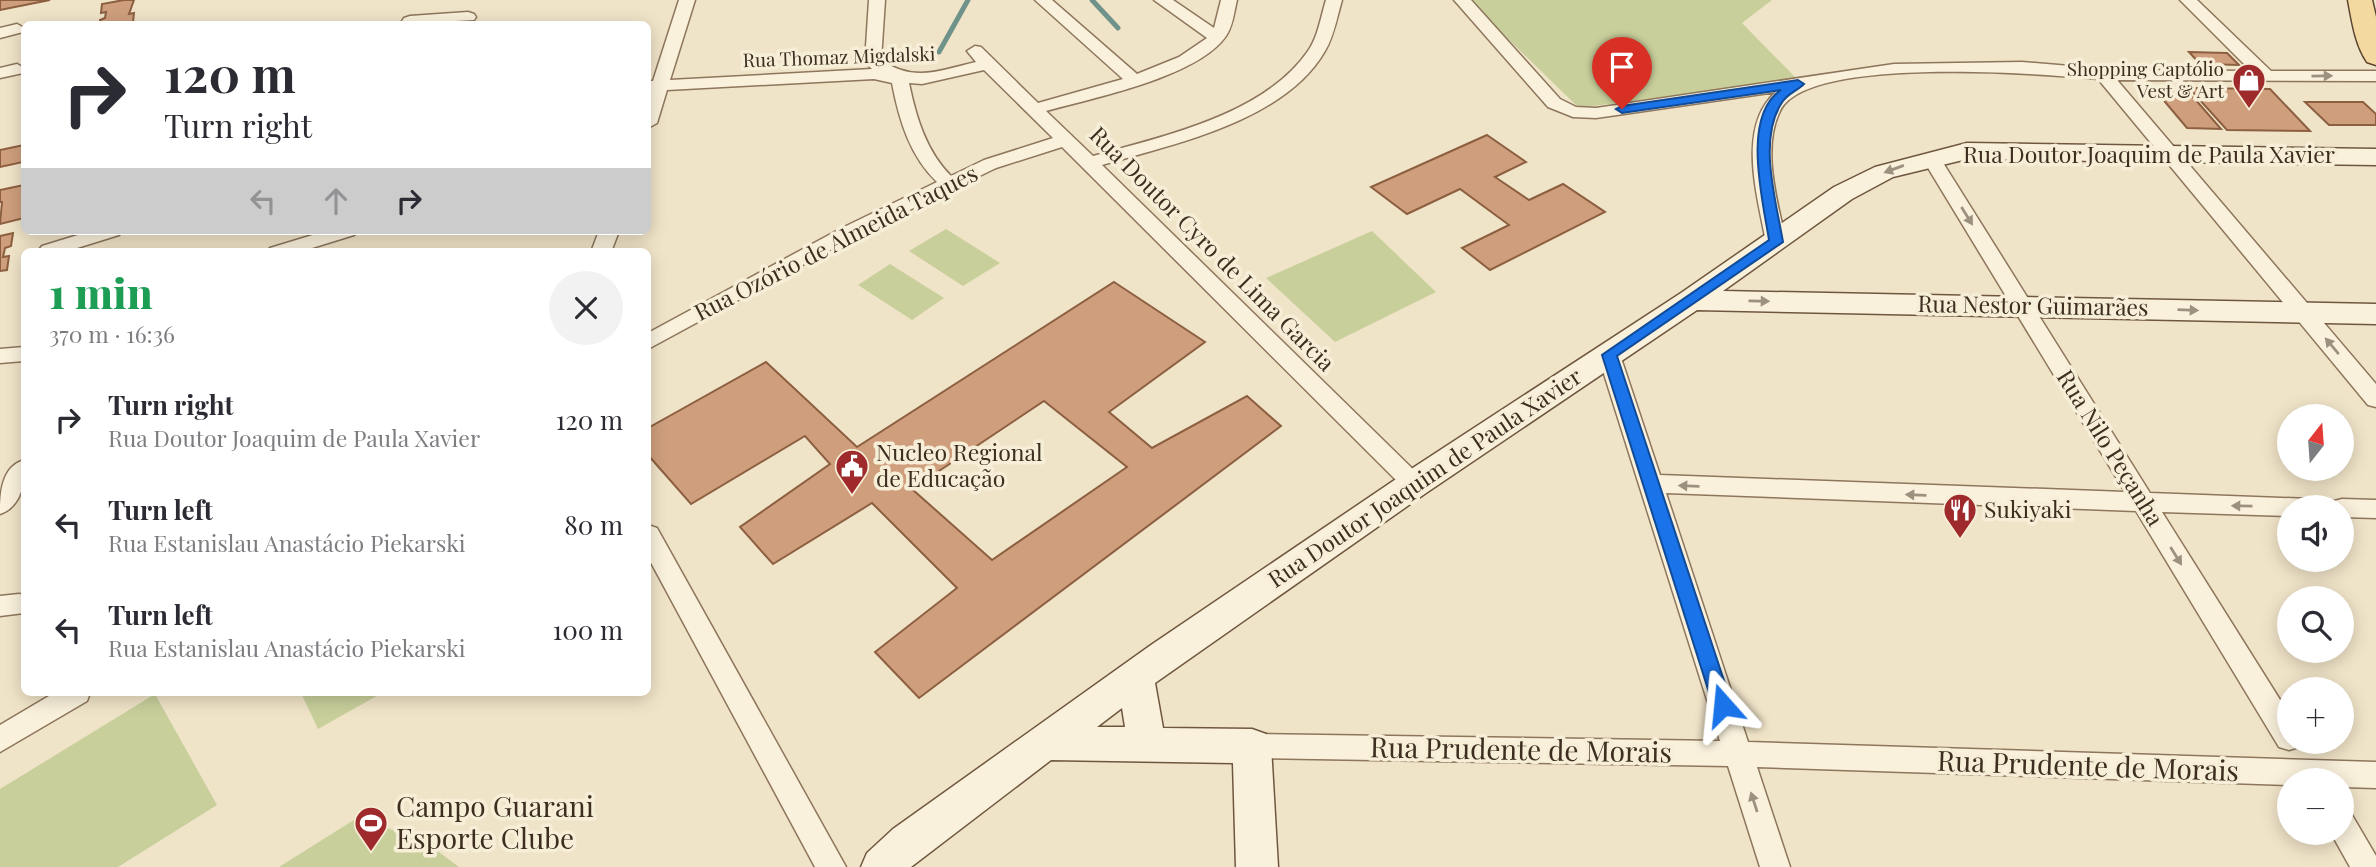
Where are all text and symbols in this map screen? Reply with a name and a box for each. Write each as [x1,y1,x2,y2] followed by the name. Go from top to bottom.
[1592,37,1652,109] pin
[164,40,296,105] text: 120 m
[742,40,936,72] street label: Rua Thomaz Migdalski
[1603,48,1641,86] icon: arrive
[49,49,140,140] icon: right
[2067,55,2224,103] place label: Shopping Captólio Vest & Art
[2230,61,2268,110] shop icon: Shopping Captólio Vest & Art
[2311,70,2333,82] one-way arrow
[164,103,312,146] text: Turn right
[1084,119,1343,378] street label: Rua Doutor Cyro de Lima Garcia
[1963,138,2335,169] street label: Rua Doutor Joaquim de Paula Xavier
[688,157,982,327] street label: Rua Ozório de Almeida Taques
[1883,164,1904,175] one-way arrow
[244,182,282,220] icon: left
[317,182,355,220] icon: ahead
[390,182,428,220] icon: right
[1960,206,1973,226] one-way arrow
[49,264,153,320] text: 1 min
[549,271,623,345] button: close
[1917,287,2149,322] street label: Rua Nestor Guimarães
[1748,295,1770,307] one-way arrow
[2177,304,2199,315] one-way arrow
[49,318,175,349] text: 370 m · 16:36
[2325,338,2340,356] one-way arrow
[1261,360,1587,594] street label: Rua Doutor Joaquim de Paula Xavier
[2051,363,2172,532] street label: Rua Nilo Peçanha
[108,387,234,422] text: Turn right
[49,401,87,439] icon: right
[556,402,623,437] text: 120 m
[2277,404,2354,481] north arrow
[2277,404,2354,845] map controls
[108,422,480,453] text: Rua Doutor Joaquim de Paula Xavier
[876,436,1043,493] place label: Nucleo Regional de Educação
[833,447,871,496] public building icon: Nucleo Regional de Educação
[1678,480,1700,491] one-way arrow
[1905,489,1927,500] one-way arrow
[1941,491,1979,540] restaurant icon: Sukiyaki
[108,492,213,527] text: Turn left
[1984,493,2072,524] place label: Sukiyaki
[2277,495,2354,572] button: sound
[2230,500,2252,512] one-way arrow
[49,506,87,544] icon: left
[564,507,623,542] text: 80 m
[108,527,466,558] text: Rua Estanislau Anastácio Piekarski
[2170,546,2183,565] one-way arrow
[2277,586,2354,663] button: search
[108,597,213,632] text: Turn left
[49,611,87,649] icon: left
[553,612,623,647] text: 100 m
[108,632,466,663] text: Rua Estanislau Anastácio Piekarski
[1686,668,1760,742] position arrow
[2277,677,2354,754] button: +
[1370,727,1672,770] street label: Rua Prudente de Morais
[1936,741,2240,788] street label: Rua Prudente de Morais
[2277,768,2354,845] button: −
[396,787,594,856] place label: Campo Guarani Esporte Clube
[1748,791,1759,812] one-way arrow
[352,804,390,853] sports icon: Campo Guarani Esporte Clube

